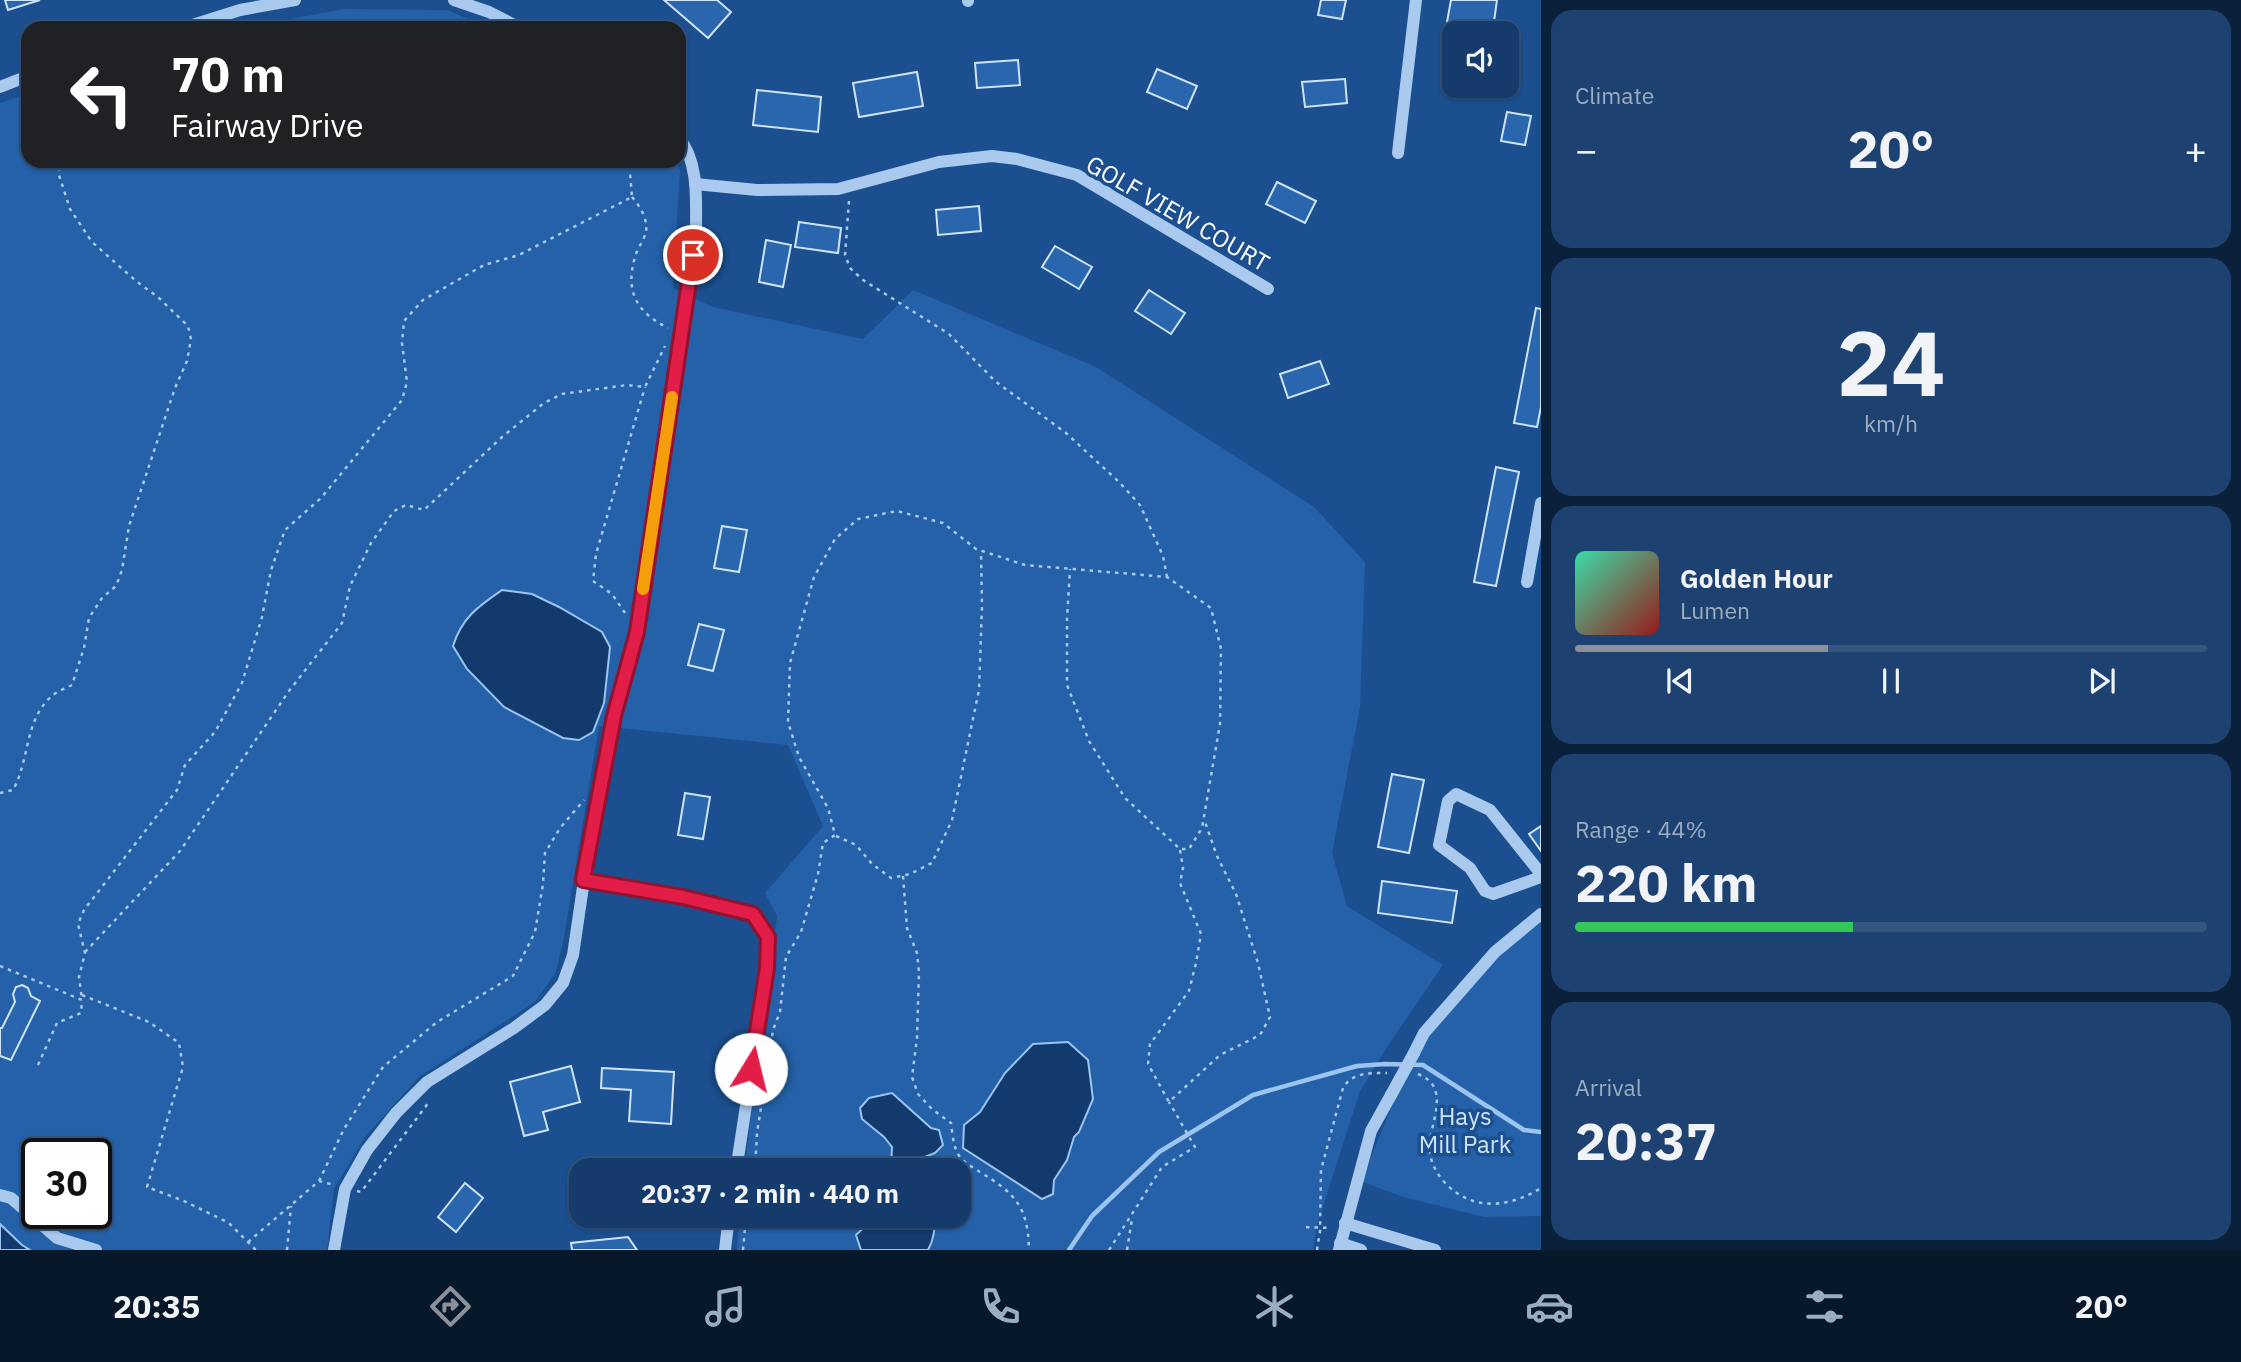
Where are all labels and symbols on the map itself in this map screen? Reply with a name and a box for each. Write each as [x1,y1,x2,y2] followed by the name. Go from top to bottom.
[1081,148,1276,279] street label: GOLF VIEW COURT
[663,225,723,285] pin
[714,1032,788,1106] position arrow
[1419,1100,1512,1160] park label: Hays Mill Park
[21,1138,112,1229] speed limit sign: 30

